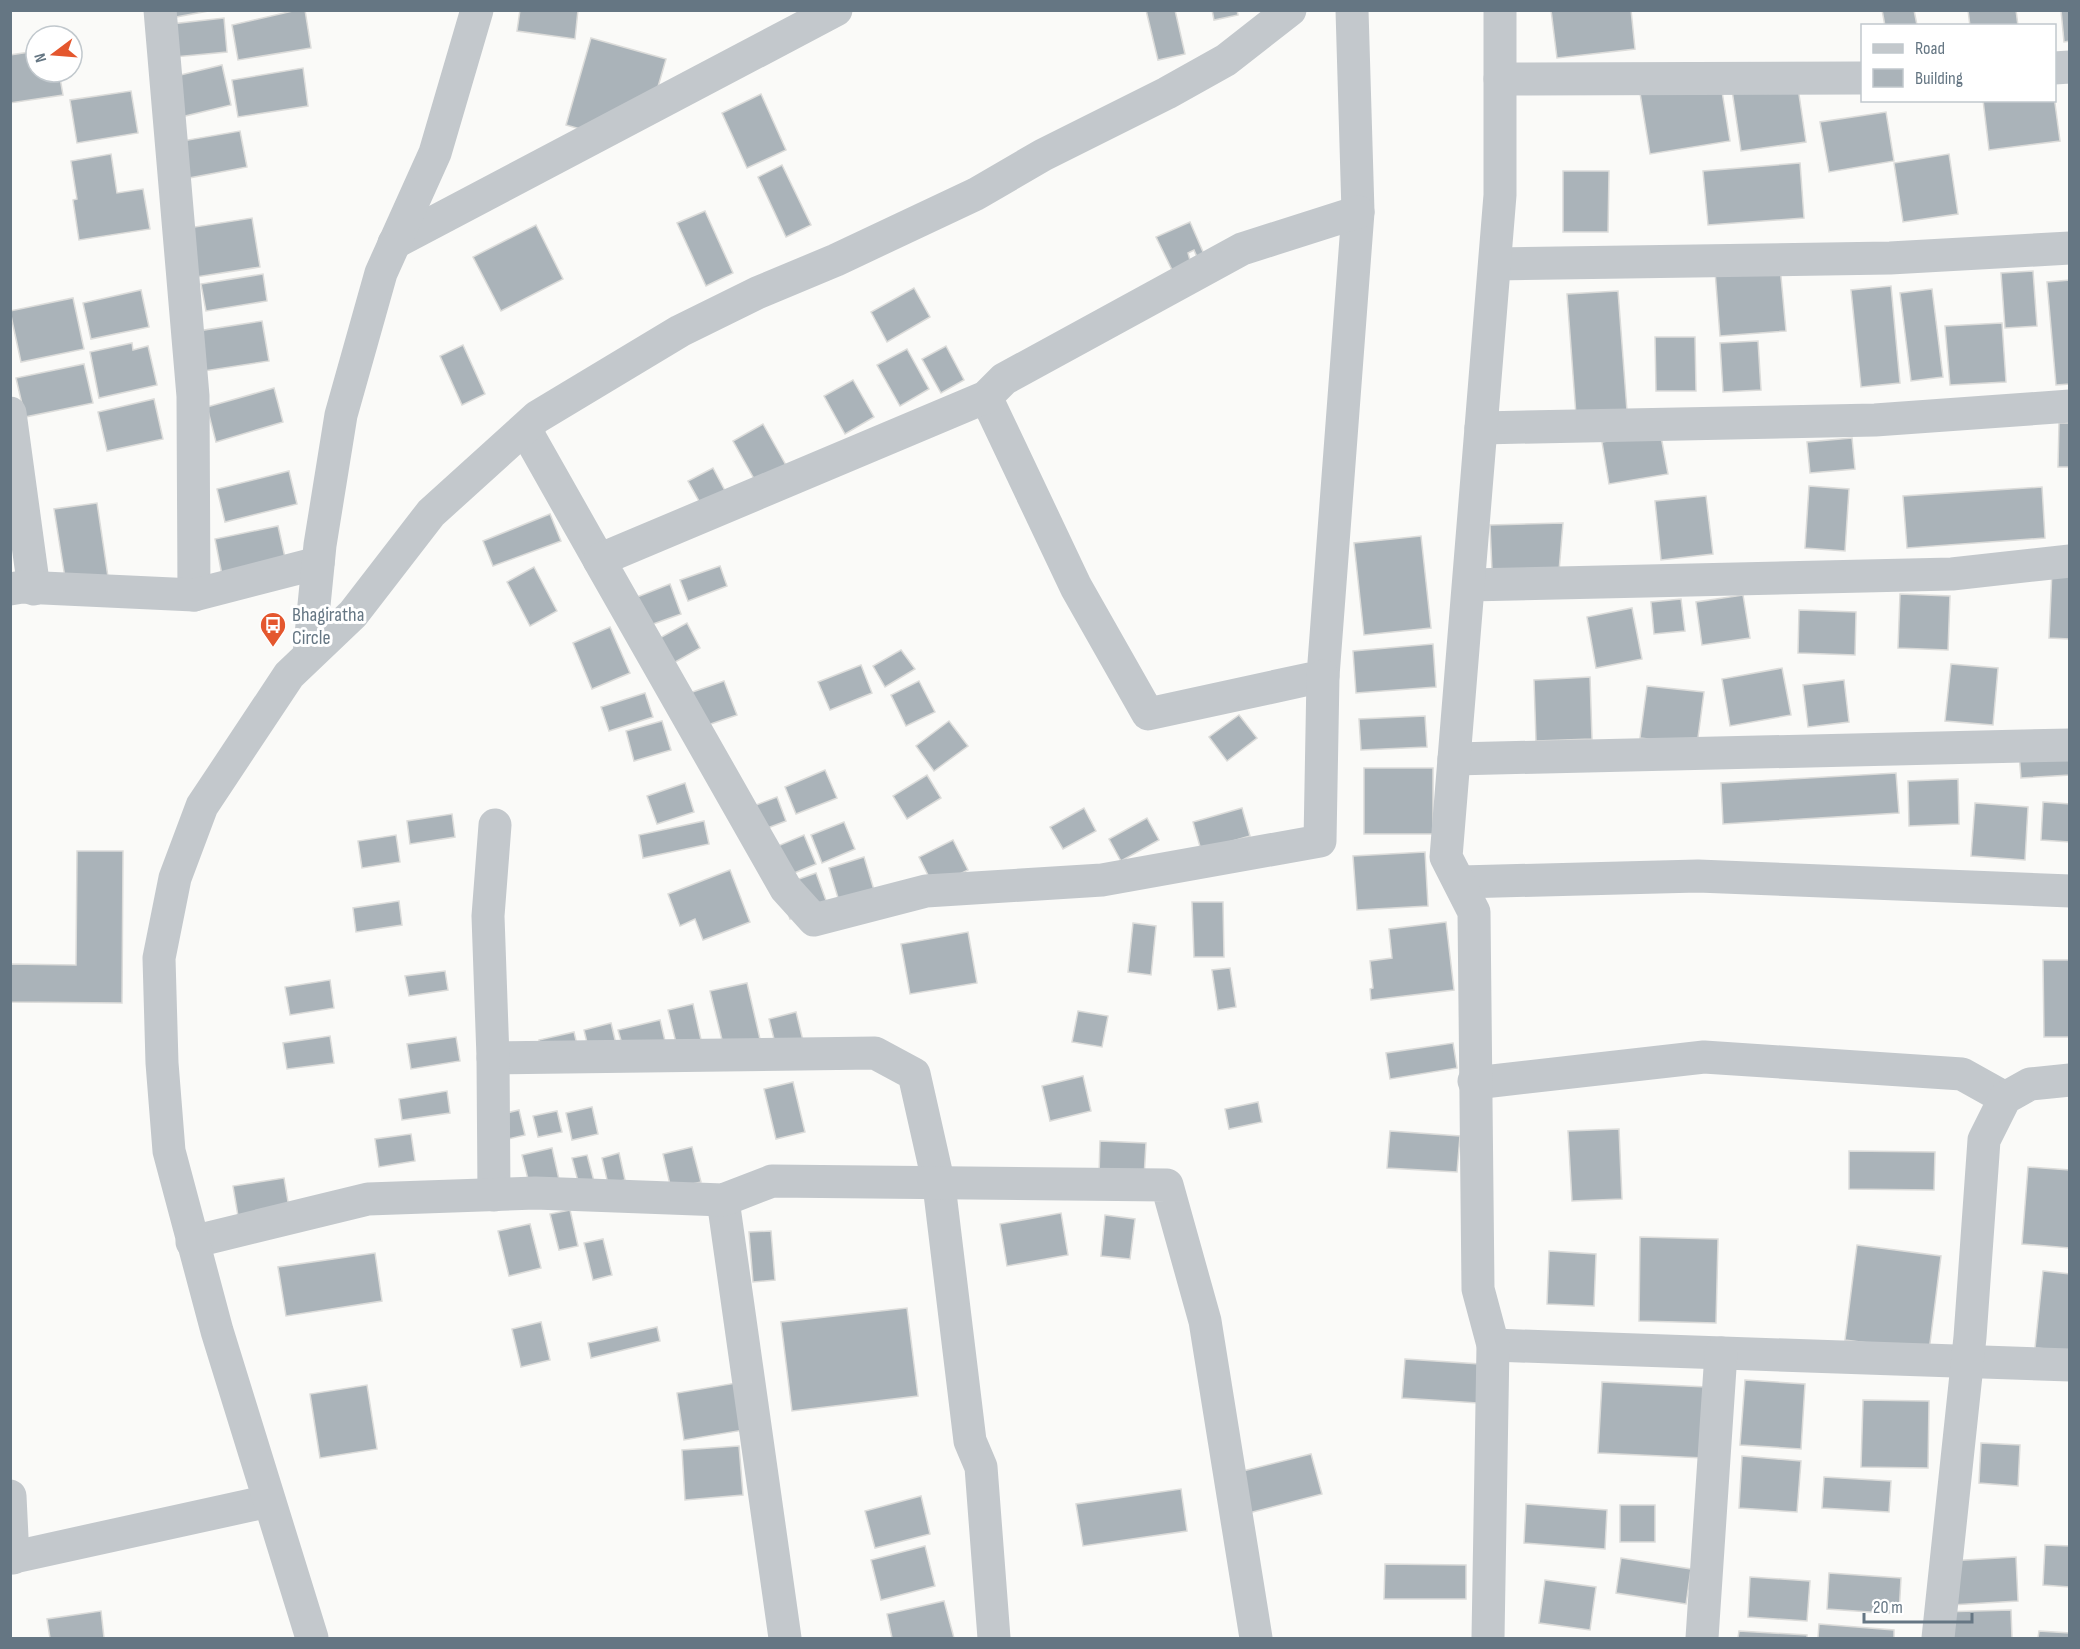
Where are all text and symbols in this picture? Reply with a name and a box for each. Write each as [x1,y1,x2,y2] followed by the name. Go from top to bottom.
[24,24,84,84] north arrow
[1861,24,2056,102] legend
[1915,38,1945,59] text: Road
[31,51,51,64] text: N
[1915,68,1963,89] text: Building
[292,603,364,650] place label: Bhagiratha Circle
[258,610,288,648] bus stop icon: Bhagiratha Circle
[1864,1586,1972,1624] scale bar
[1873,1597,1903,1618] text: 20 m

